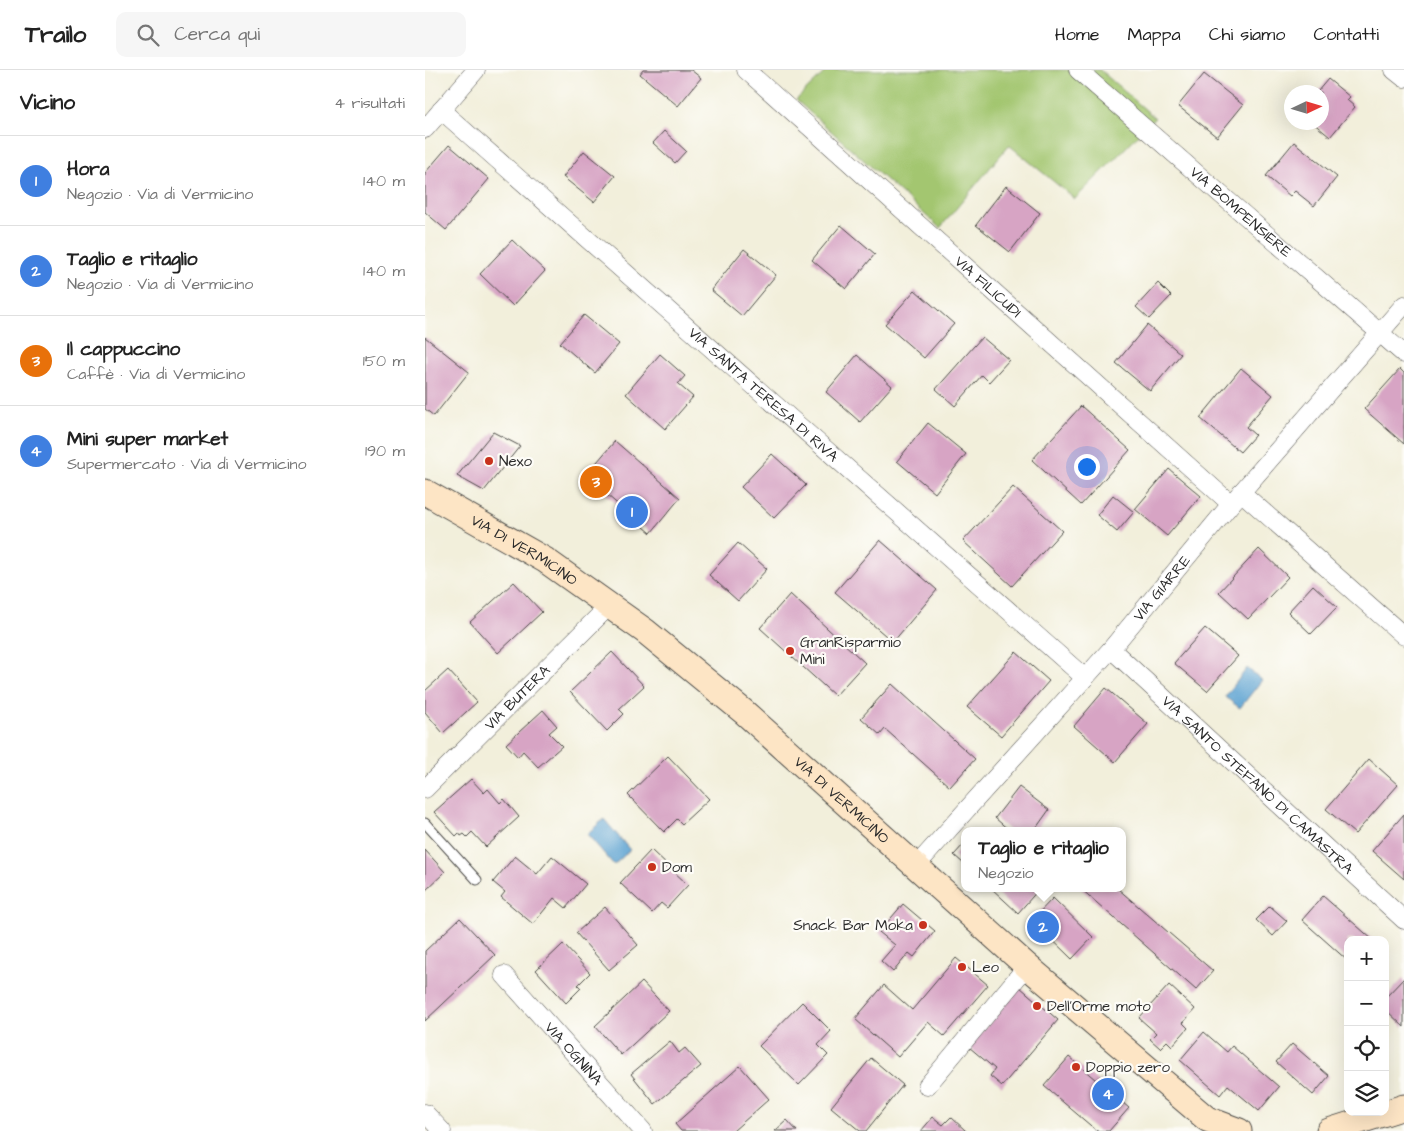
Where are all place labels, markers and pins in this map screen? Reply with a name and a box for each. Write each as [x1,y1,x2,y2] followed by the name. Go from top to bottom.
[499,451,533,472] place label: Nexo
[483,455,495,467] marker: Nexo
[580,463,612,501] pin: 3
[616,493,648,531] pin: 1
[800,632,901,670] place label: GranRisparmio Mini
[784,645,796,657] marker: GranRisparmio Mini
[662,857,692,878] place label: Dom
[646,861,658,873] marker: Dom
[1027,908,1059,946] pin: 2
[793,915,913,936] place label: Snack Bar Moka
[917,919,929,931] marker: Snack Bar Moka
[972,957,1000,978] place label: Leo
[956,961,968,973] marker: Leo
[1047,996,1151,1017] place label: Dell'Orme moto
[1031,1000,1043,1012] marker: Dell'Orme moto
[1086,1057,1170,1078] place label: Doppio zero
[1070,1061,1082,1073] marker: Doppio zero
[1092,1075,1124,1113] pin: 4

